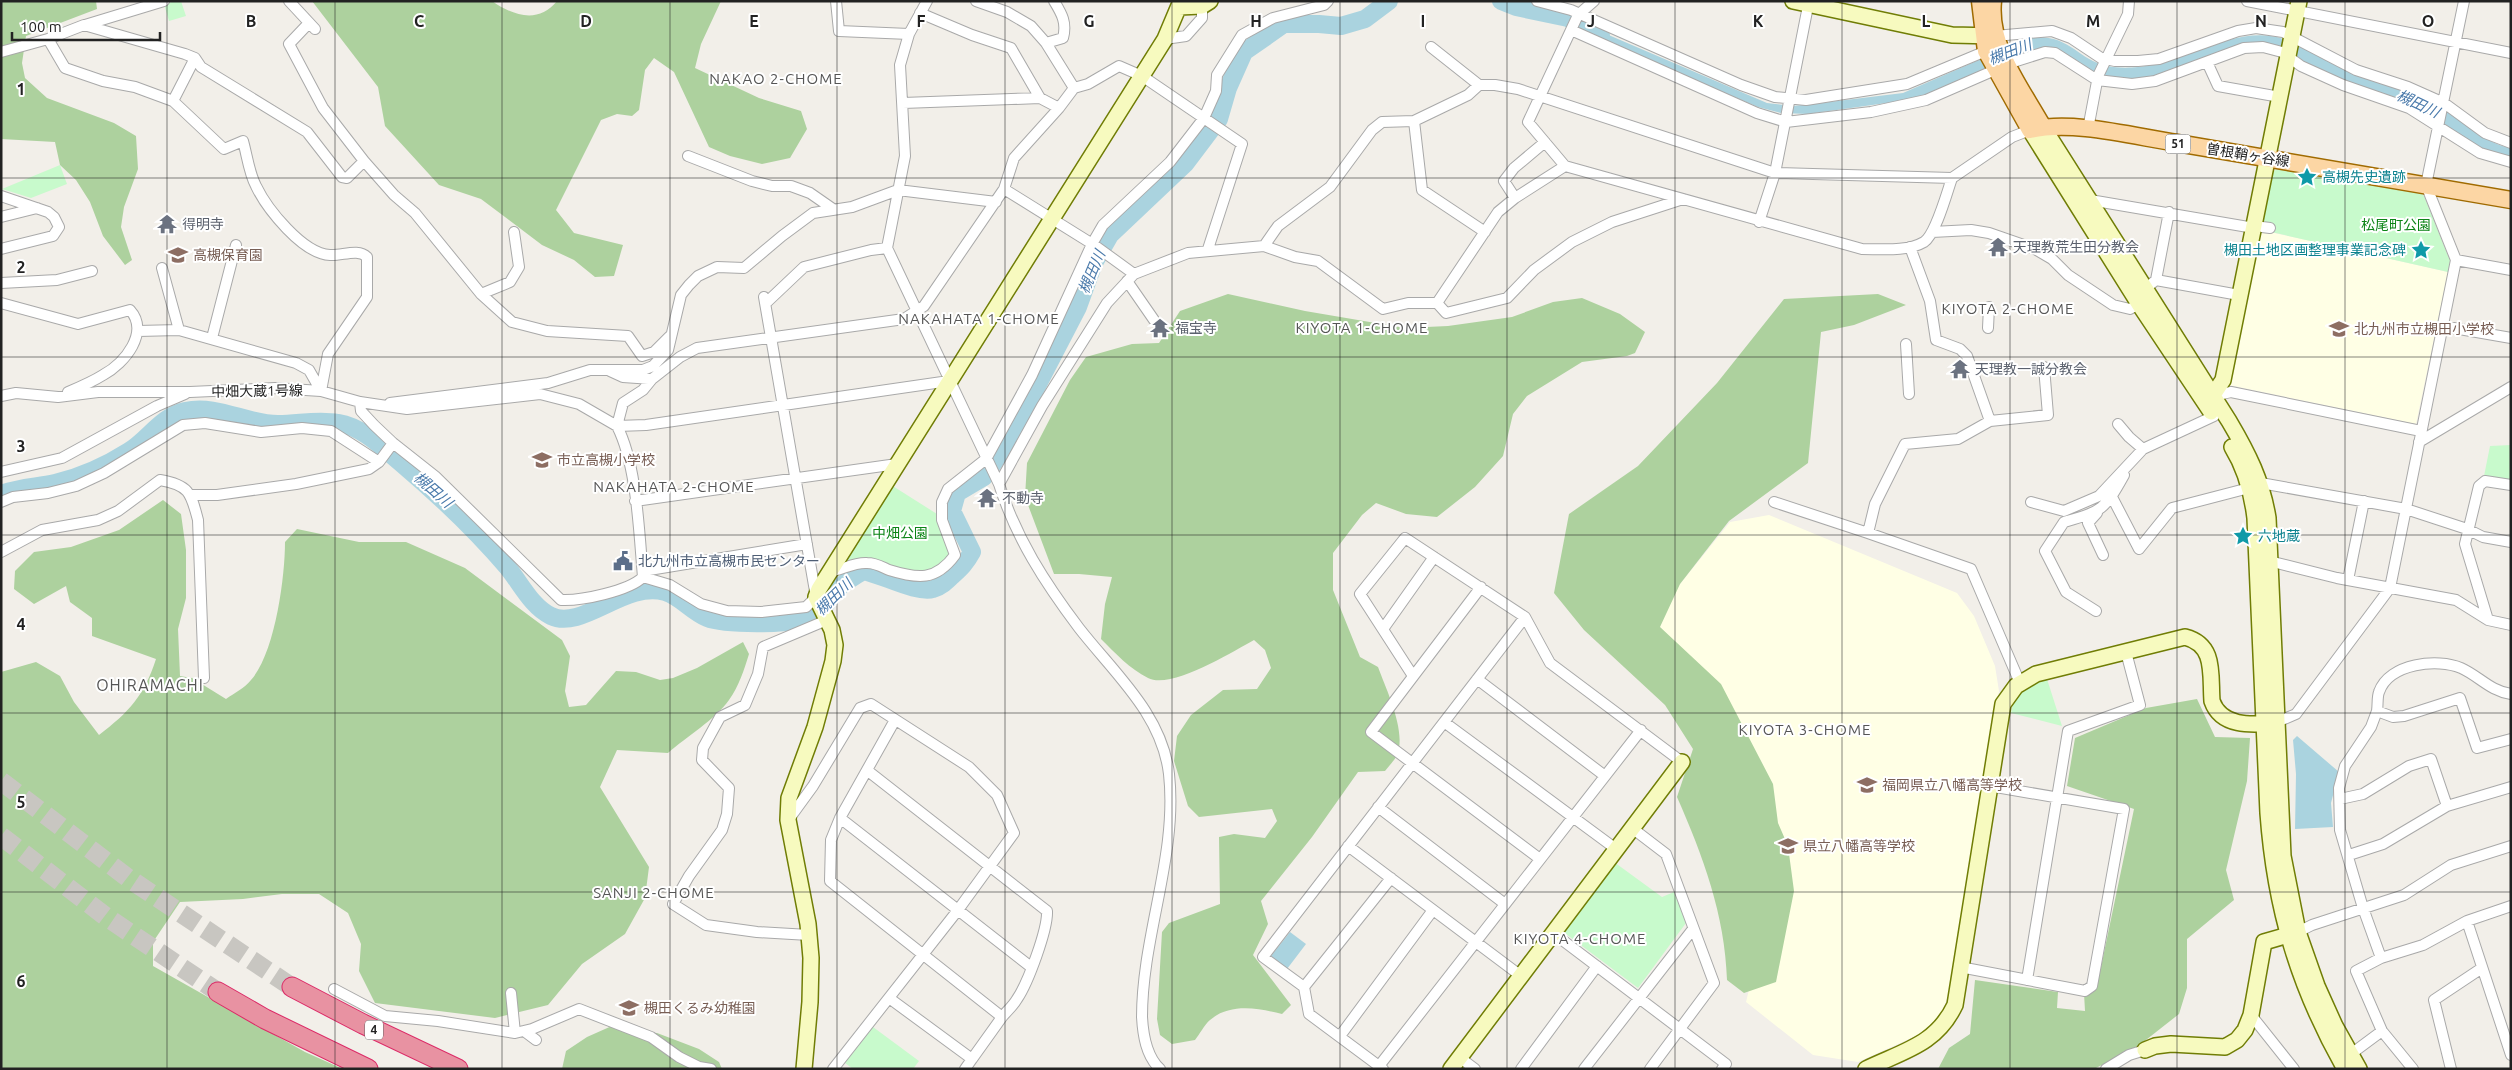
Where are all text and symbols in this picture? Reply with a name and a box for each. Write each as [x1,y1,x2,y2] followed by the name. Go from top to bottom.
[12,10,160,42] scale bar
[246,12,256,30] text: B
[414,12,424,30] text: C
[580,12,592,30] text: D
[749,12,759,30] text: E
[917,12,926,30] text: F
[1083,12,1095,30] text: G
[1250,12,1262,30] text: H
[1421,12,1425,30] text: I
[1587,12,1595,30] text: J
[1753,12,1764,30] text: K
[1922,12,1931,30] text: L
[2086,12,2100,30] text: M
[2255,12,2267,30] text: N
[2422,12,2434,30] text: O
[20,18,62,35] text: 100 m
[1986,35,2036,68] water label: 槻田川
[709,70,843,87] district label: NAKAO 2-CHOME
[16,80,26,98] text: 1
[2394,86,2444,122] water label: 槻田川
[2166,134,2190,154] road number: 51
[2205,141,2291,169] street label: 曽根鞘ヶ谷線
[2296,166,2318,188] place icon: 高槻先史遺跡
[2322,169,2406,185] place label: 高槻先史遺跡
[156,213,178,235] temple icon: 得明寺
[182,216,224,232] place label: 得明寺
[2361,217,2431,233] park label: 松尾町公園
[1987,236,2009,258] temple icon: 天理教荒生田分教会
[2013,239,2139,255] place label: 天理教荒生田分教会
[2410,239,2432,261] place icon: 槻田土地区画整理事業記念碑
[2224,242,2406,258] place label: 槻田土地区画整理事業記念碑
[167,244,189,266] school or university icon: 高槻保育園
[1075,246,1109,296] water label: 槻田川
[193,247,263,263] place label: 高槻保育園
[16,258,26,276] text: 2
[1942,300,2074,317] district label: KIYOTA 2-CHOME
[898,310,1060,327] district label: NAKAHATA 1-CHOME
[1149,317,1171,339] temple icon: 福宝寺
[2328,318,2350,340] school or university icon: 北九州市立槻田小学校
[1296,319,1428,336] district label: KIYOTA 1-CHOME
[1175,320,1217,336] place label: 福宝寺
[2354,321,2494,337] place label: 北九州市立槻田小学校
[1949,358,1971,380] temple icon: 天理教一誠分教会
[1975,361,2087,377] place label: 天理教一誠分教会
[211,382,303,400] street label: 中畑大蔵1号線
[16,437,26,455] text: 3
[531,449,553,471] school or university icon: 市立高槻小学校
[557,452,655,468] place label: 市立高槻小学校
[411,468,457,512] water label: 槻田川
[593,478,755,495] district label: NAKAHATA 2-CHOME
[976,487,998,509] temple icon: 不動寺
[1002,490,1044,506] place label: 不動寺
[872,525,928,541] park label: 中畑公園
[2232,525,2254,547] place icon: 六地蔵
[2258,528,2300,544] place label: 六地蔵
[612,550,634,572] public building icon: 北九州市立高槻市民センター
[638,553,820,569] place label: 北九州市立高槻市民センター
[812,574,857,618] water label: 槻田川
[16,615,26,633] text: 4
[96,676,204,694] district label: OHIRAMACHI
[1739,721,1871,738] district label: KIYOTA 3-CHOME
[1856,774,1878,796] school or university icon: 福岡県立八幡高等学校
[1882,777,2022,793] place label: 福岡県立八幡高等学校
[16,793,26,811] text: 5
[1777,835,1799,857] school or university icon: 県立八幡高等学校
[1803,838,1915,854] place label: 県立八幡高等学校
[593,884,715,901] district label: SANJI 2-CHOME
[1514,930,1646,947] district label: KIYOTA 4-CHOME
[16,972,26,990] text: 6
[618,997,640,1019] school or university icon: 槻田くるみ幼稚園
[644,1000,756,1016] place label: 槻田くるみ幼稚園
[365,1020,383,1040] road number: 4

